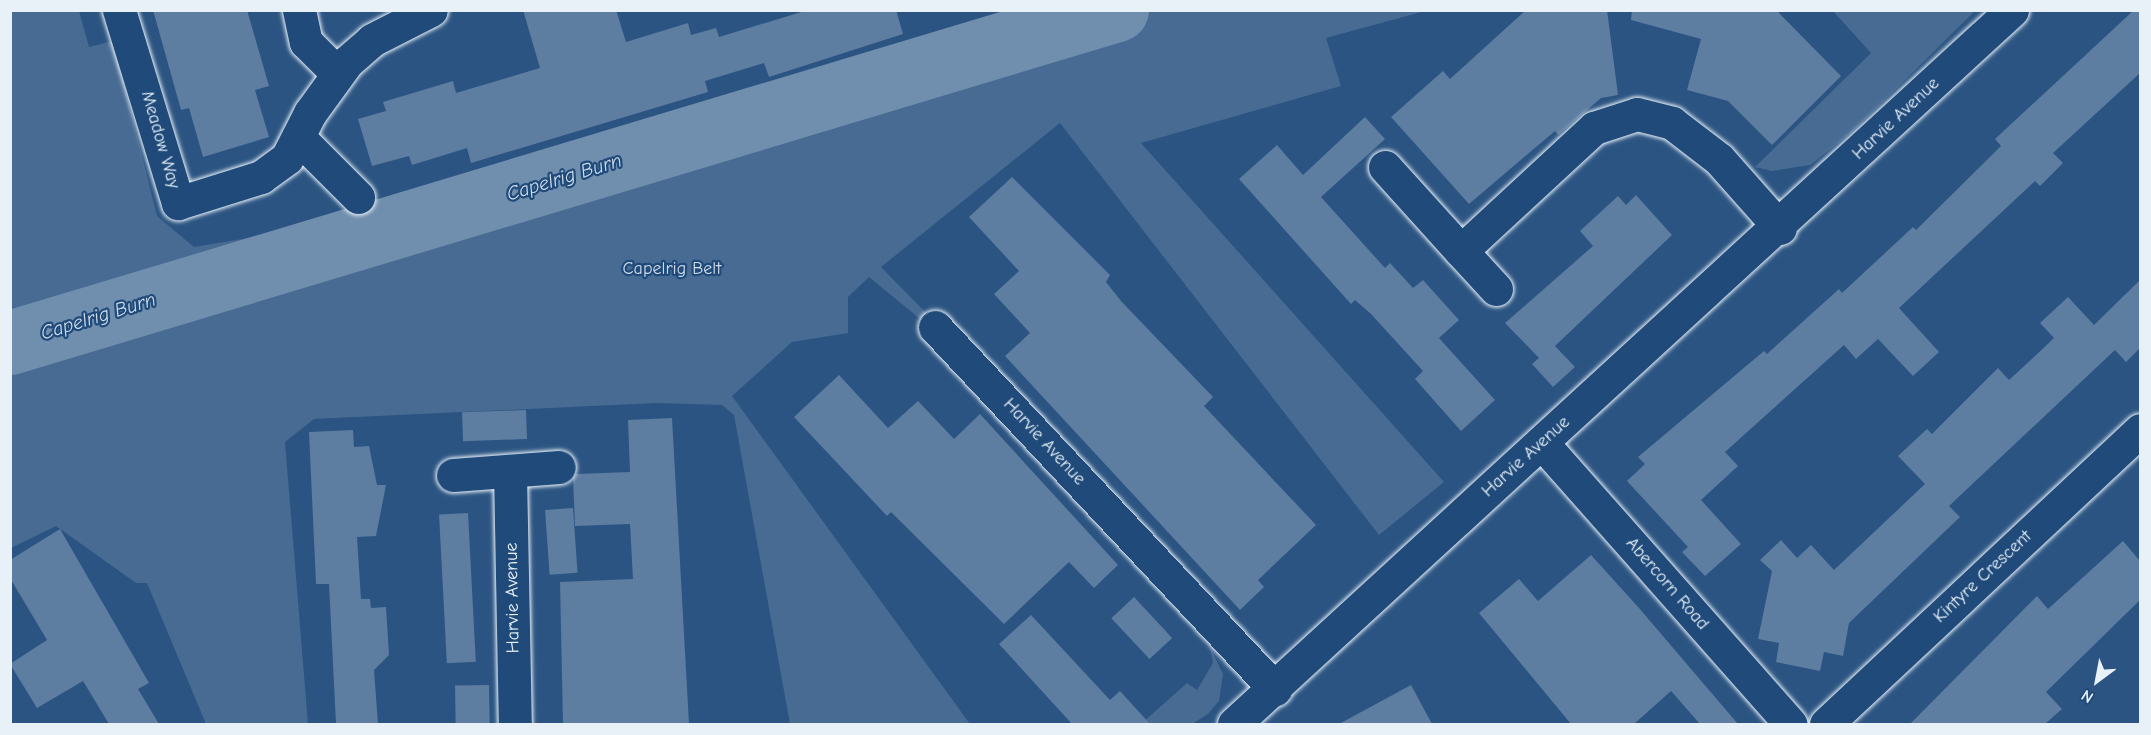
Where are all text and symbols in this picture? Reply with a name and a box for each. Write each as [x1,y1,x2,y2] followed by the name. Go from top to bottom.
[1848,73,1944,165] street label: Harvie Avenue
[136,89,184,191] street label: Meadow Way
[504,148,624,206] water label: Capelrig Burn
[623,258,721,280] park label: Capelrig Belt
[38,287,158,345] water label: Capelrig Burn
[998,394,1090,490] street label: Harvie Avenue
[1478,412,1574,502] street label: Harvie Avenue
[1929,526,2037,628] street label: Kintyre Crescent
[1621,533,1713,635] street label: Abercorn Road
[501,542,525,654] street label: Harvie Avenue
[2067,651,2127,711] north arrow
[2078,686,2097,707] text: N

